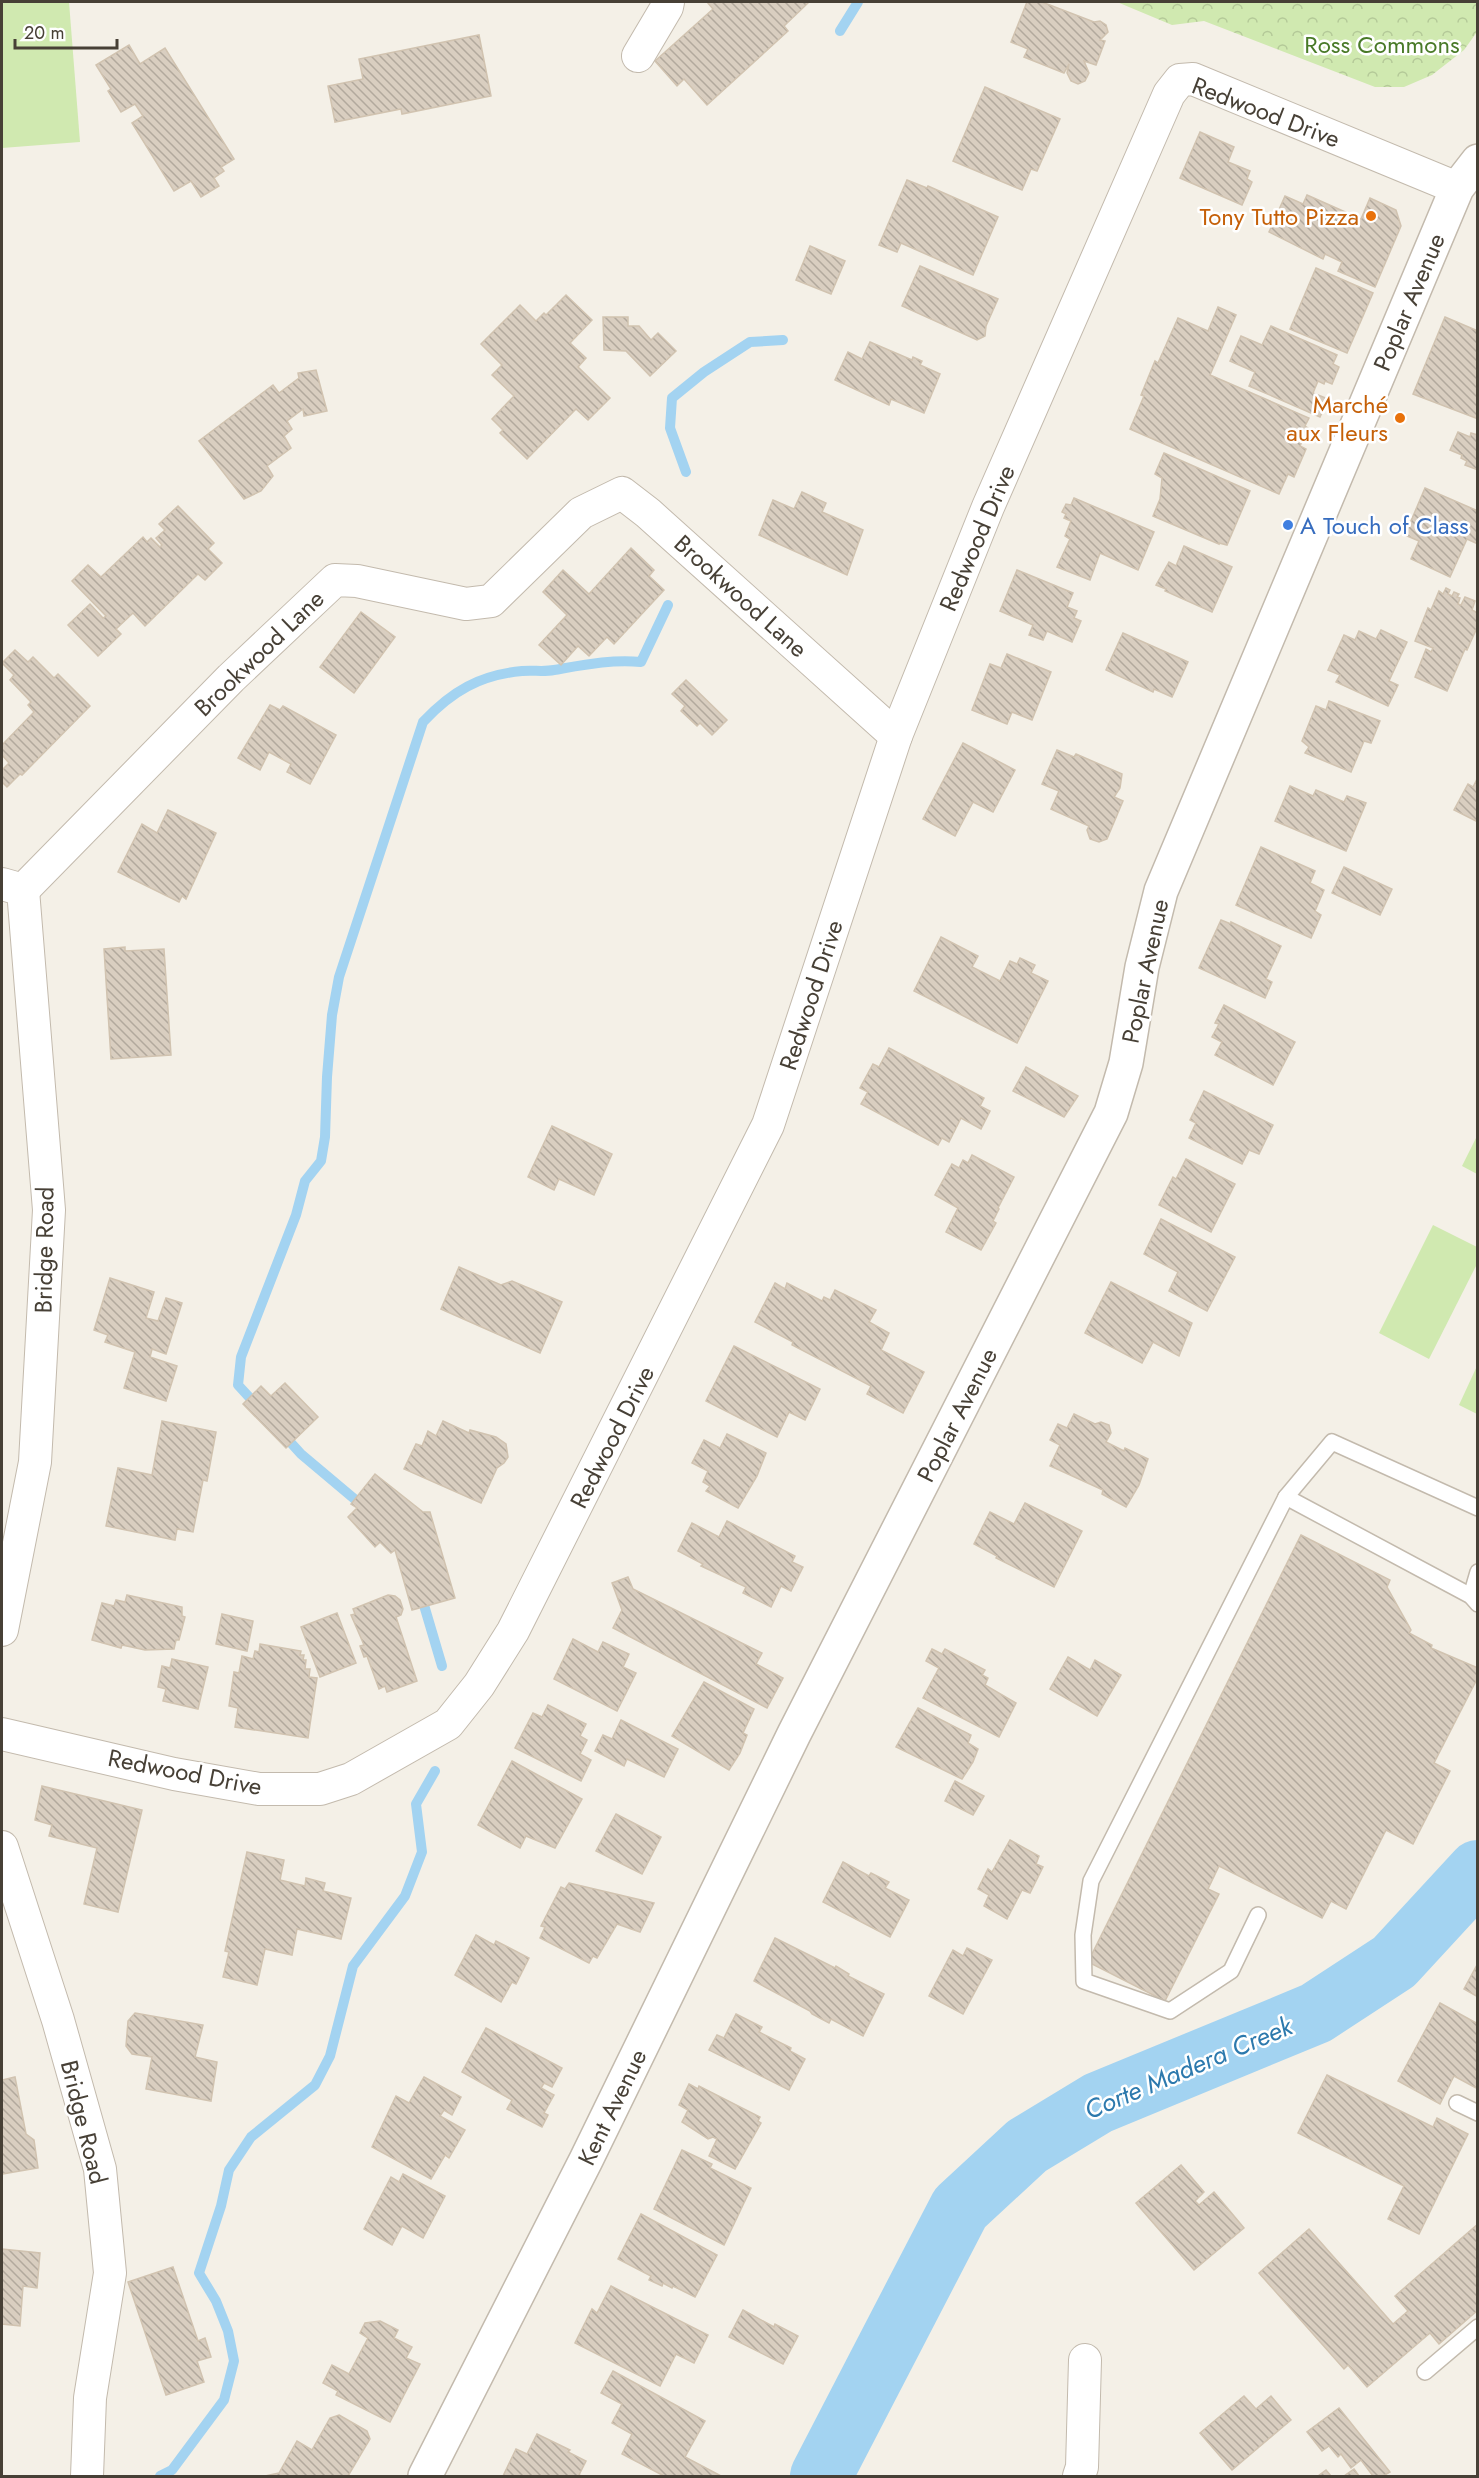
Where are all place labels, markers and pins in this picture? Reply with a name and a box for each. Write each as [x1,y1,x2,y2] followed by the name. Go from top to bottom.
[1199,199,1359,234] place label: Tony Tutto Pizza
[1364,209,1378,223] marker: Tony Tutto Pizza
[1286,387,1388,450] place label: Marché aux Fleurs
[1393,411,1407,425] marker: Marché aux Fleurs
[1300,508,1469,543] place label: A Touch of Class
[1281,518,1295,532] marker: A Touch of Class

